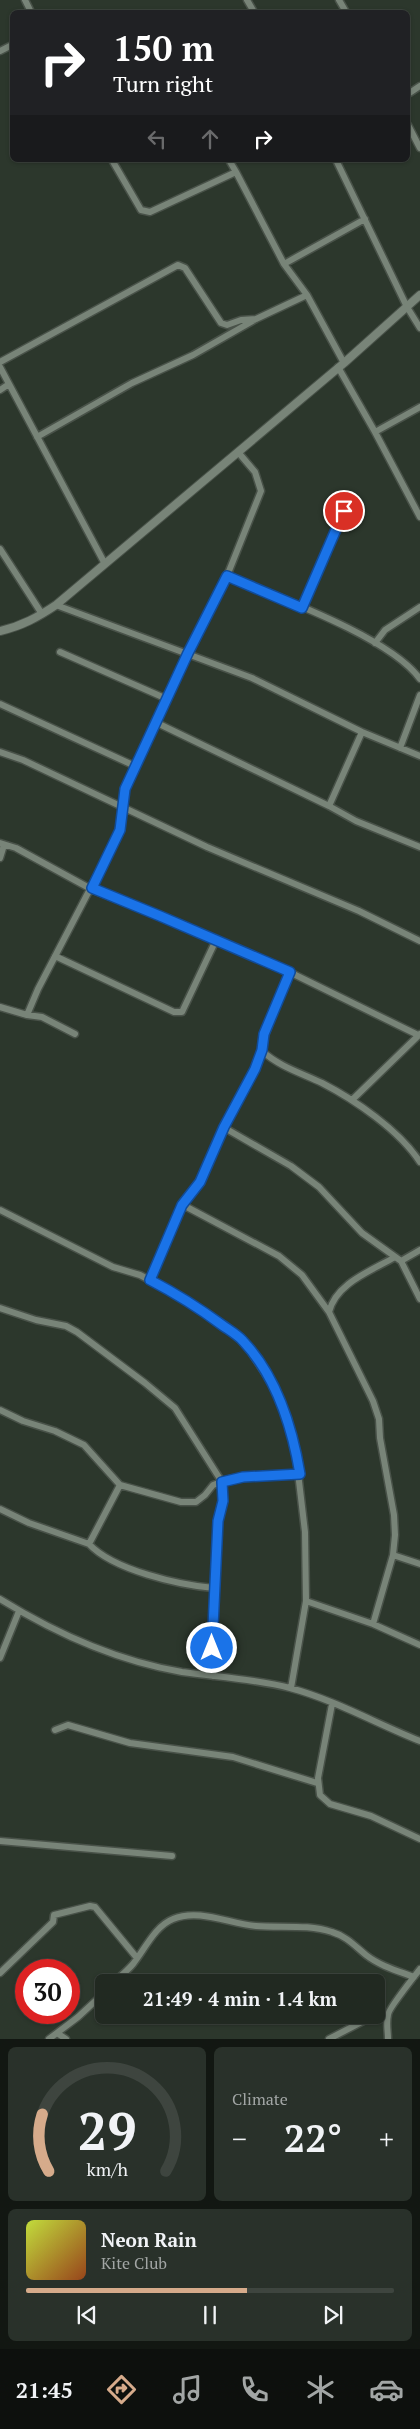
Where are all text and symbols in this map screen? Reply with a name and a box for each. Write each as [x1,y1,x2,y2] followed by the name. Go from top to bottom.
[113,25,214,71] text: 150 m
[30,30,95,95] icon: right
[113,69,213,98] text: Turn right
[143,125,171,153] icon: left
[196,125,224,153] icon: ahead
[249,125,277,153] icon: right
[323,490,365,532] pin
[330,497,358,525] icon: arrive
[185,1621,237,1673] position arrow
[15,1959,80,2024] speed limit sign: 30
[143,1986,337,2011] text: 21:49 · 4 min · 1.4 km
[232,2088,288,2110] text: Climate
[78,2096,136,2165] text: 29
[284,2113,342,2163] text: 22°
[232,2120,247,2157] text: −
[379,2120,394,2157] text: +
[86,2157,128,2181] text: km/h
[101,2227,197,2252] text: Neon Rain
[101,2252,167,2274] text: Kite Club
[73,2301,101,2329] icon: previous
[196,2301,224,2329] icon: pause
[319,2301,347,2329] icon: next
[104,2372,139,2407] icon: directions
[170,2372,205,2407] icon: music
[237,2372,272,2407] icon: phone
[303,2372,338,2407] icon: climate
[369,2372,404,2407] icon: car
[16,2375,73,2404] text: 21:45

